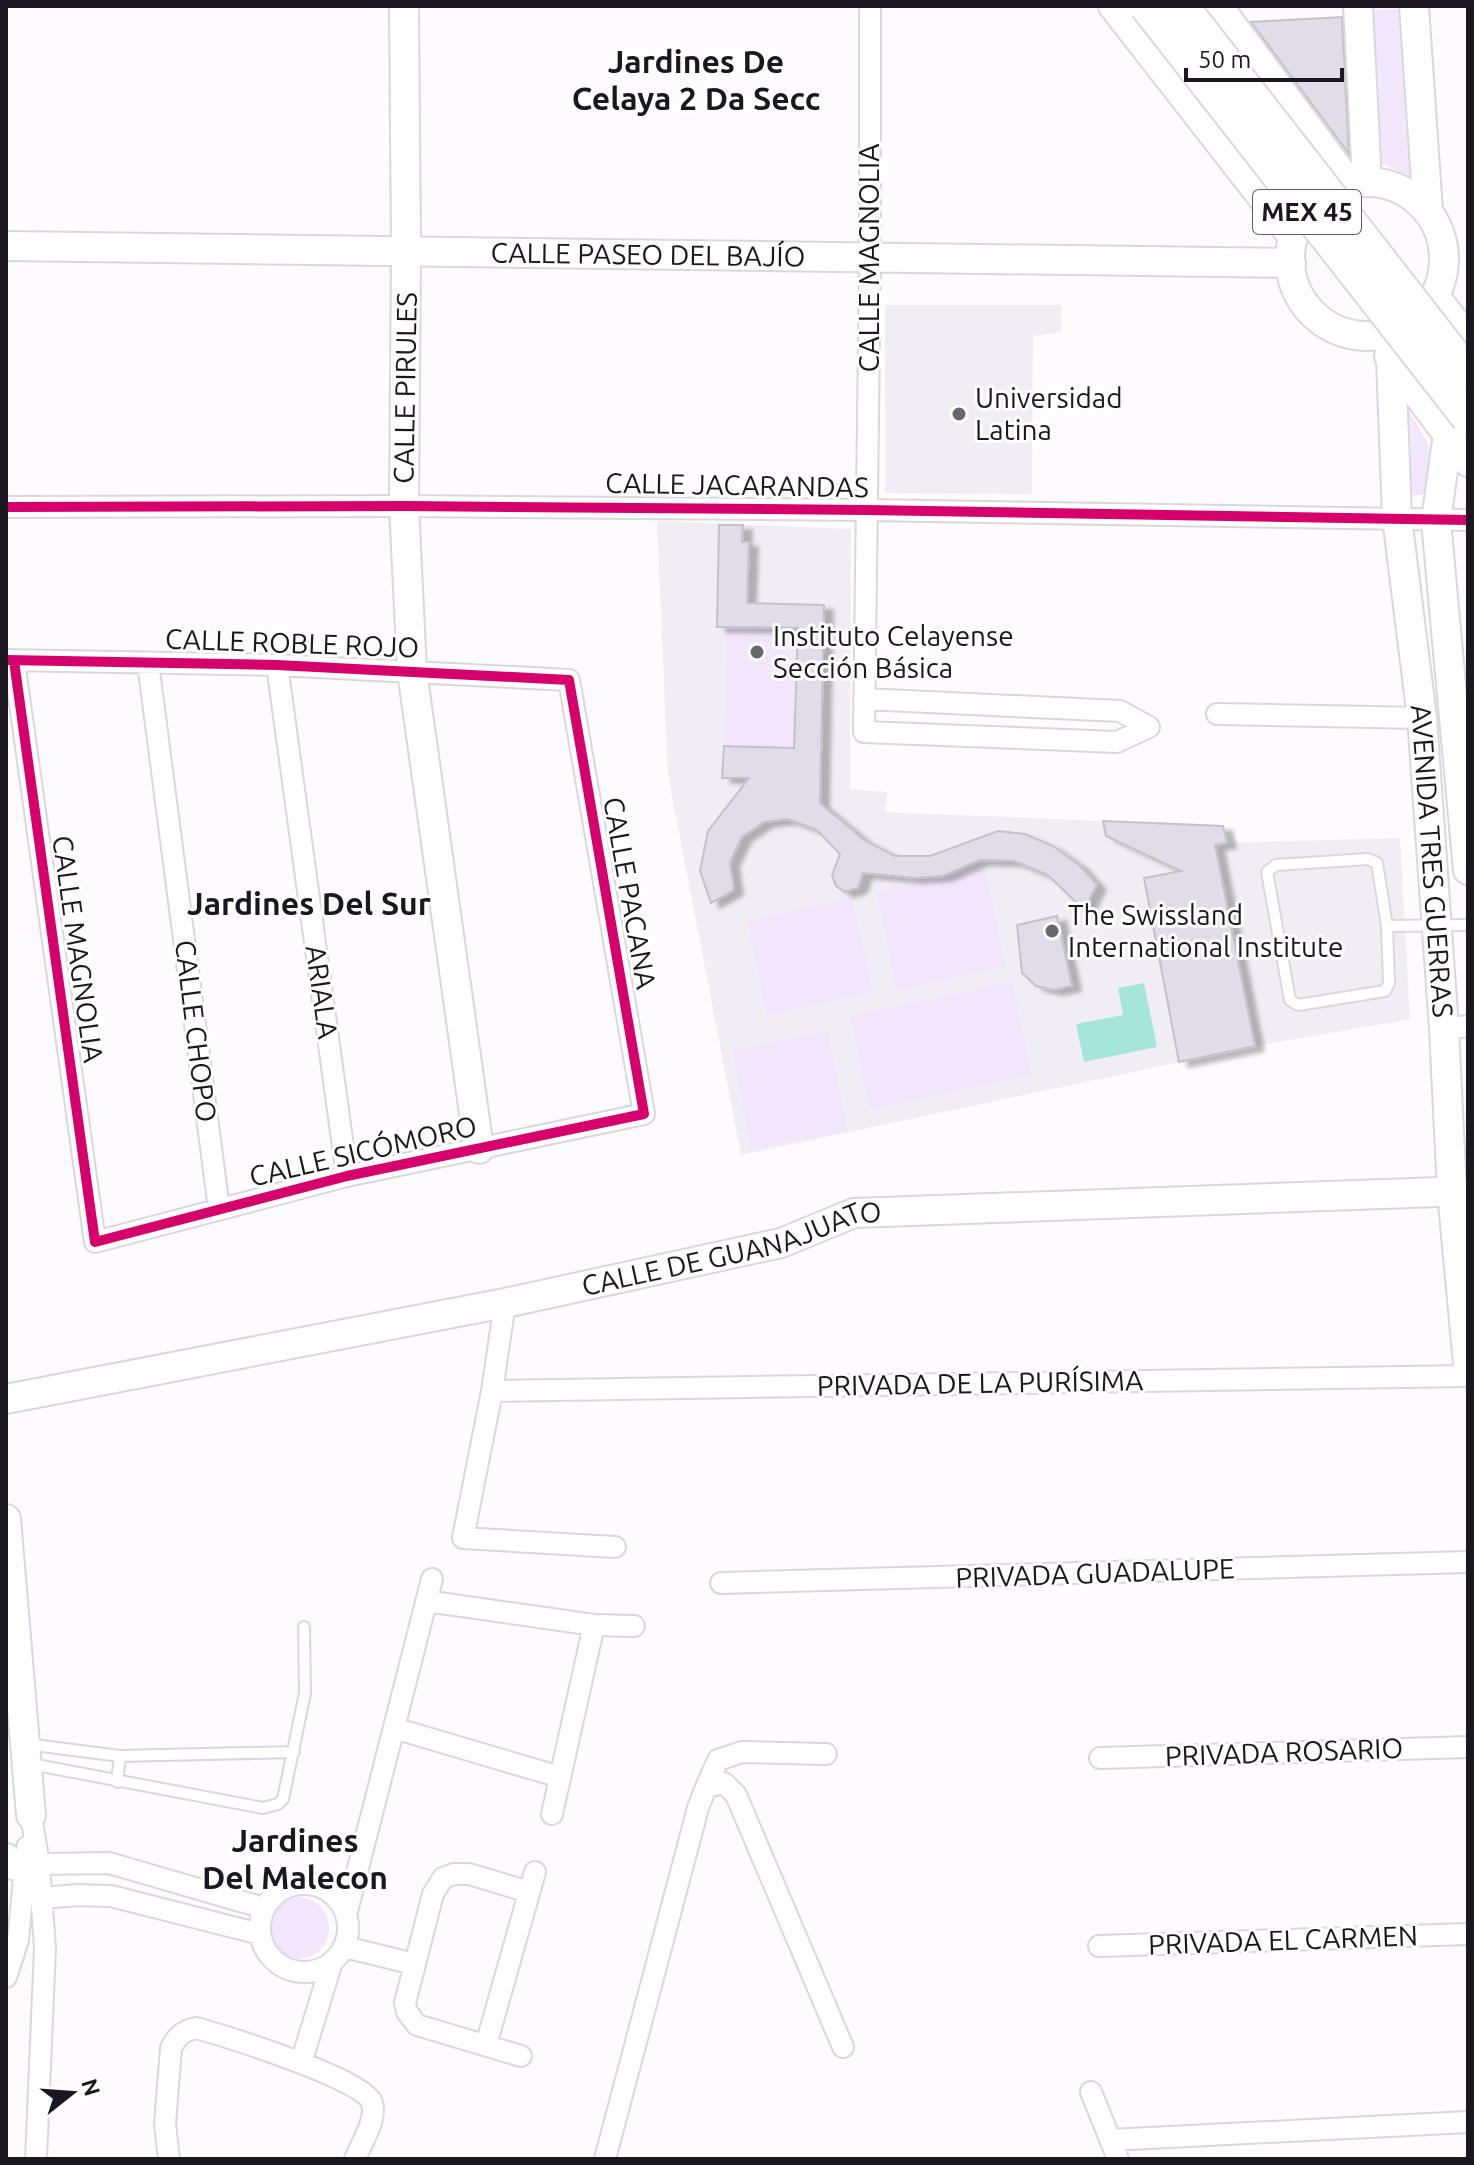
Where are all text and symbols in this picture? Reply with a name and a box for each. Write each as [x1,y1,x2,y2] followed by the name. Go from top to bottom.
[1186,32,1342,82] scale bar
[572,43,820,116] district label: Jardines De Celaya 2 Da Secc
[1198,46,1251,73] text: 50 m
[853,144,884,372] street label: CALLE MAGNOLIA
[1253,190,1361,234] road number: MEX 45
[490,236,805,272] street label: CALLE PASEO DEL BAJÍO
[387,292,422,484] street label: CALLE PIRULES
[975,382,1123,445] place label: Universidad Latina
[950,405,968,423] marker: Universidad Latina
[605,467,869,502] street label: CALLE JACARANDAS
[773,620,1014,683] place label: Instituto Celayense Sección Básica
[164,623,420,662] street label: CALLE ROBLE ROJO
[748,643,766,661] marker: Instituto Celayense Sección Básica
[1405,702,1459,1019] street label: AVENIDA TRES GUERRAS
[598,795,663,991] street label: CALLE PACANA
[47,833,110,1064] street label: CALLE MAGNOLIA
[187,885,431,921] district label: Jardines Del Sur
[1068,899,1343,962] place label: The Swissland International Institute
[1043,922,1061,940] marker: The Swissland International Institute
[170,938,223,1124] street label: CALLE CHOPO
[301,943,344,1041] street label: ARIALA
[246,1108,480,1192] street label: CALLE SICÓMORO
[579,1196,882,1301] street label: CALLE DE GUANAJUATO
[817,1363,1143,1401] street label: PRIVADA DE LA PURÍSIMA
[955,1552,1235,1593] street label: PRIVADA GUADALUPE
[1164,1732,1404,1771] street label: PRIVADA ROSARIO
[202,1822,388,1895] district label: Jardines Del Malecon
[1148,1919,1418,1960] street label: PRIVADA EL CARMEN
[32,2053,112,2133] north arrow
[77,2075,106,2099] text: N

